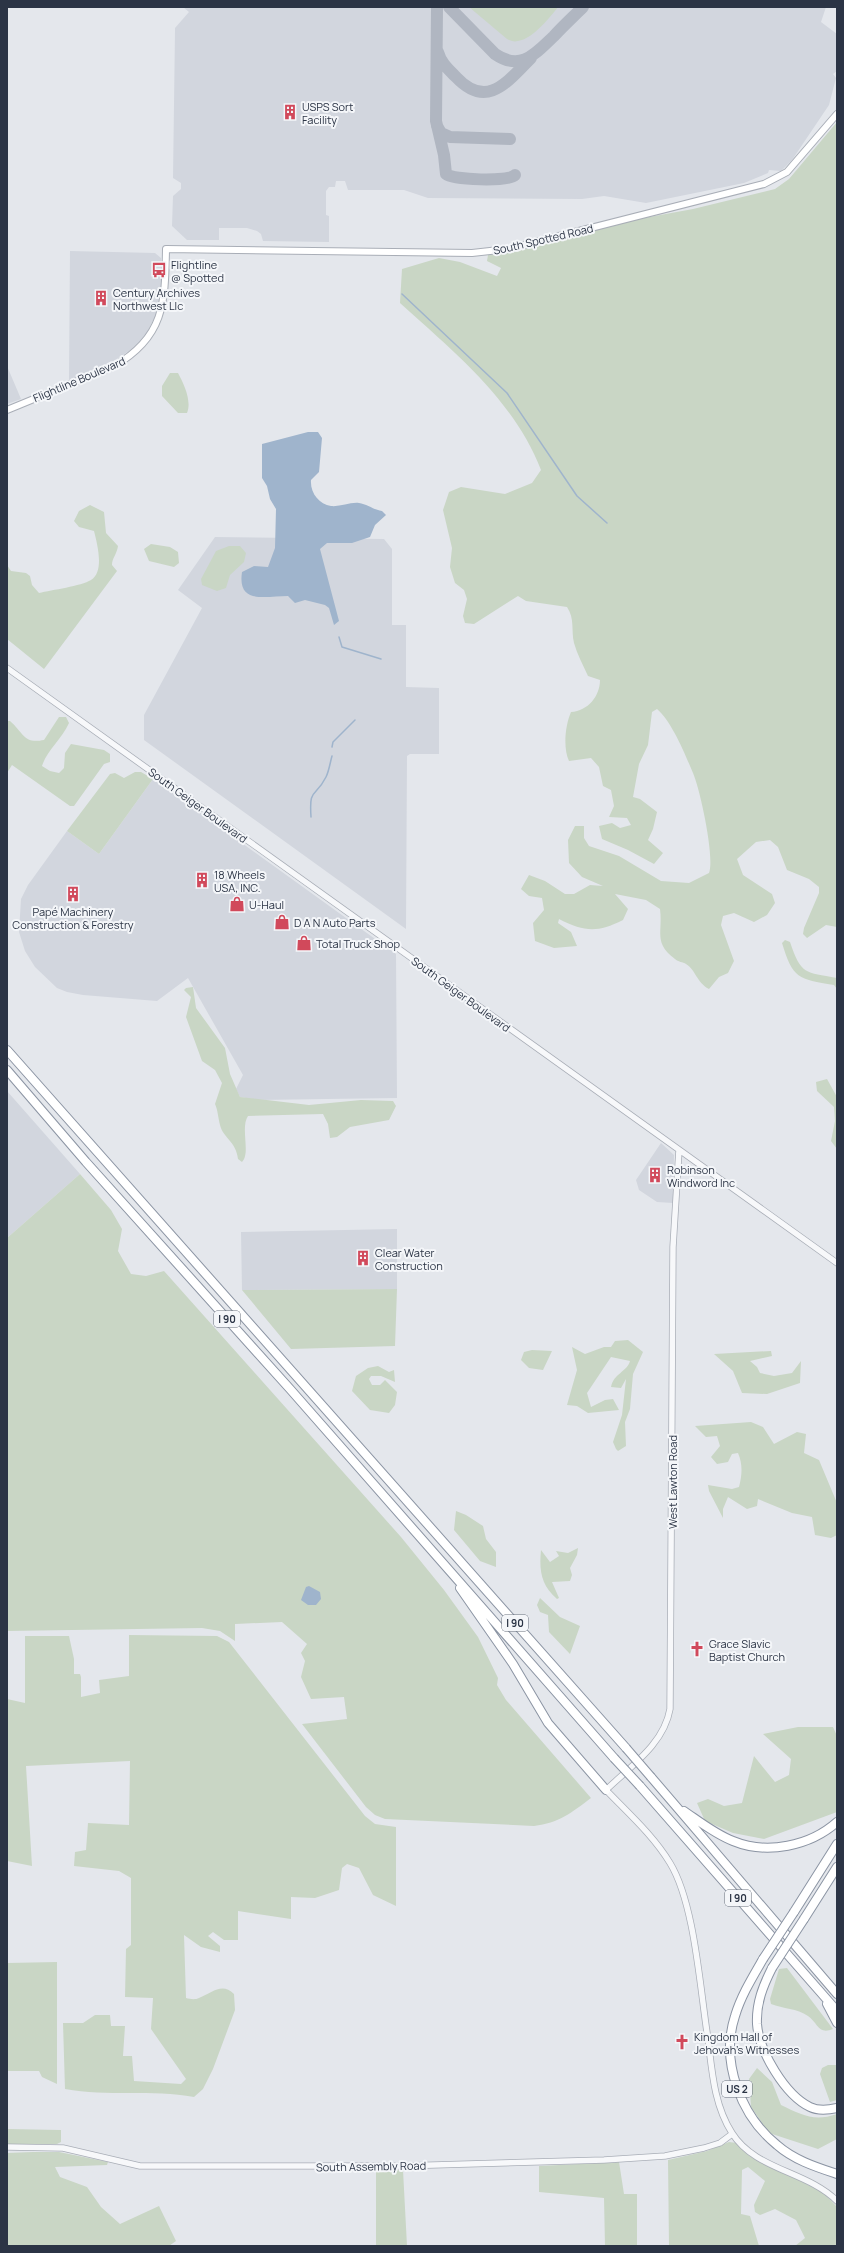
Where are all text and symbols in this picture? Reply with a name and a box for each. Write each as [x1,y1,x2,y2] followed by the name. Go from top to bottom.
[302,99,353,127] place label: USPS Sort Facility
[281,103,299,121] building icon: USPS Sort Facility
[492,220,594,258] street label: South Spotted Road
[171,257,224,285] place label: Flightline @ Spotted
[150,261,168,279] bus stop icon: Flightline @ Spotted
[113,285,200,313] place label: Century Archives Northwest Llc
[92,289,110,307] building icon: Century Archives Northwest Llc
[31,353,127,405] street label: Flightline Boulevard
[145,764,251,846] street label: South Geiger Boulevard
[214,867,265,895] place label: 18 Wheels USA, INC.
[193,871,211,889] building icon: 18 Wheels USA, INC.
[64,885,82,903] building icon: Papé Machinery Construction & Forestry
[228,895,246,913] shop icon: U-Haul
[249,897,284,912] place label: U-Haul
[12,904,134,932] place label: Papé Machinery Construction & Forestry
[273,913,291,931] shop icon: D A N Auto Parts
[294,915,376,930] place label: D A N Auto Parts
[295,934,313,952] shop icon: Total Truck Shop
[316,936,401,951] place label: Total Truck Shop
[408,953,514,1035] street label: South Geiger Boulevard
[667,1162,735,1190] place label: Robinson Windword Inc
[646,1166,664,1184] building icon: Robinson Windword Inc
[375,1245,443,1273] place label: Clear Water Construction
[354,1249,372,1267] building icon: Clear Water Construction
[214,1311,240,1327] road number: I 90
[665,1435,680,1529] street label: West Lawton Road
[502,1615,528,1631] road number: I 90
[709,1636,785,1664] place label: Grace Slavic Baptist Church
[688,1640,706,1658] church icon: Grace Slavic Baptist Church
[725,1890,751,1906] road number: I 90
[694,2029,800,2057] place label: Kingdom Hall of Jehovah's Witnesses
[673,2033,691,2051] church icon: Kingdom Hall of Jehovah's Witnesses
[722,2081,752,2097] road number: US 2
[316,2158,426,2174] street label: South Assembly Road

